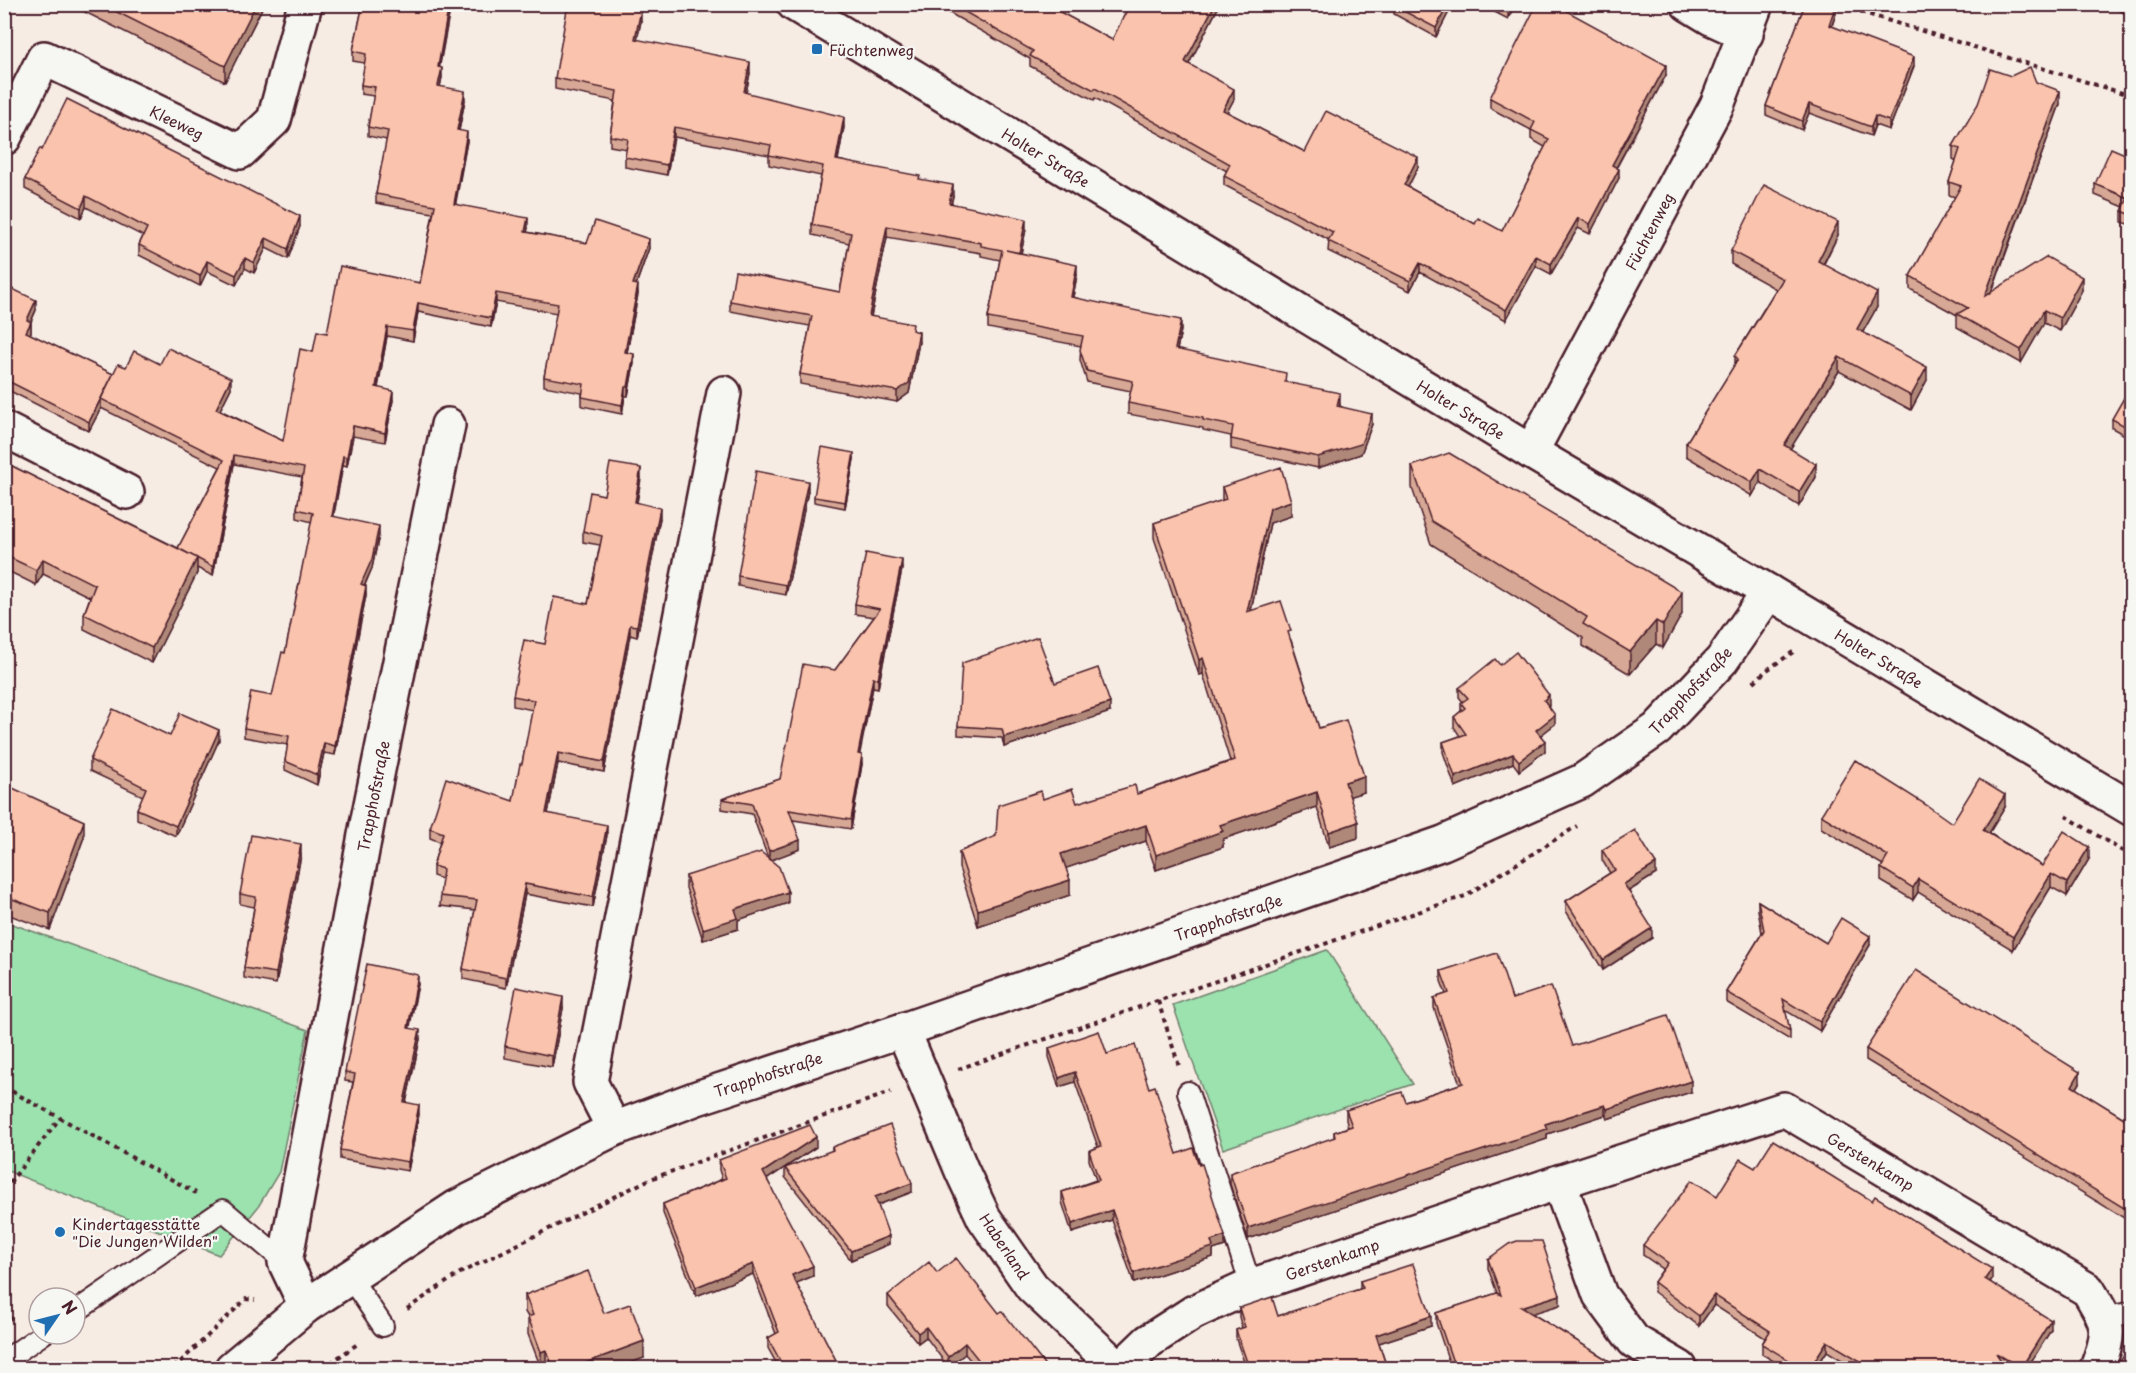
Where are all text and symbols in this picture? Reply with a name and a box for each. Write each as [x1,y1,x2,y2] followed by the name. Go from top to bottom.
[829,38,914,61] place label: Füchtenweg
[810,42,824,56] marker: Füchtenweg
[146,99,208,145] street label: Kleeweg
[998,122,1094,192] street label: Holter Straße
[1619,188,1679,274] street label: Füchtenweg
[1413,374,1509,444] street label: Holter Straße
[1831,623,1927,693] street label: Holter Straße
[1643,641,1737,739] street label: Trapphofstraße
[351,738,395,854] street label: Trapphofstraße
[1171,888,1285,946] street label: Trapphofstraße
[711,1046,825,1102] street label: Trapphofstraße
[1823,1126,1919,1196] street label: Gerstenkamp
[974,1208,1036,1284] street label: Haberland
[72,1212,218,1252] place label: Kindertagesstätte "Die Jungen Wilden"
[53,1225,67,1239] marker: Kindertagesstätte "Die Jungen Wilden"
[1282,1232,1382,1286] street label: Gerstenkamp
[27,1286,87,1346] north arrow
[57,1295,84,1319] text: N

